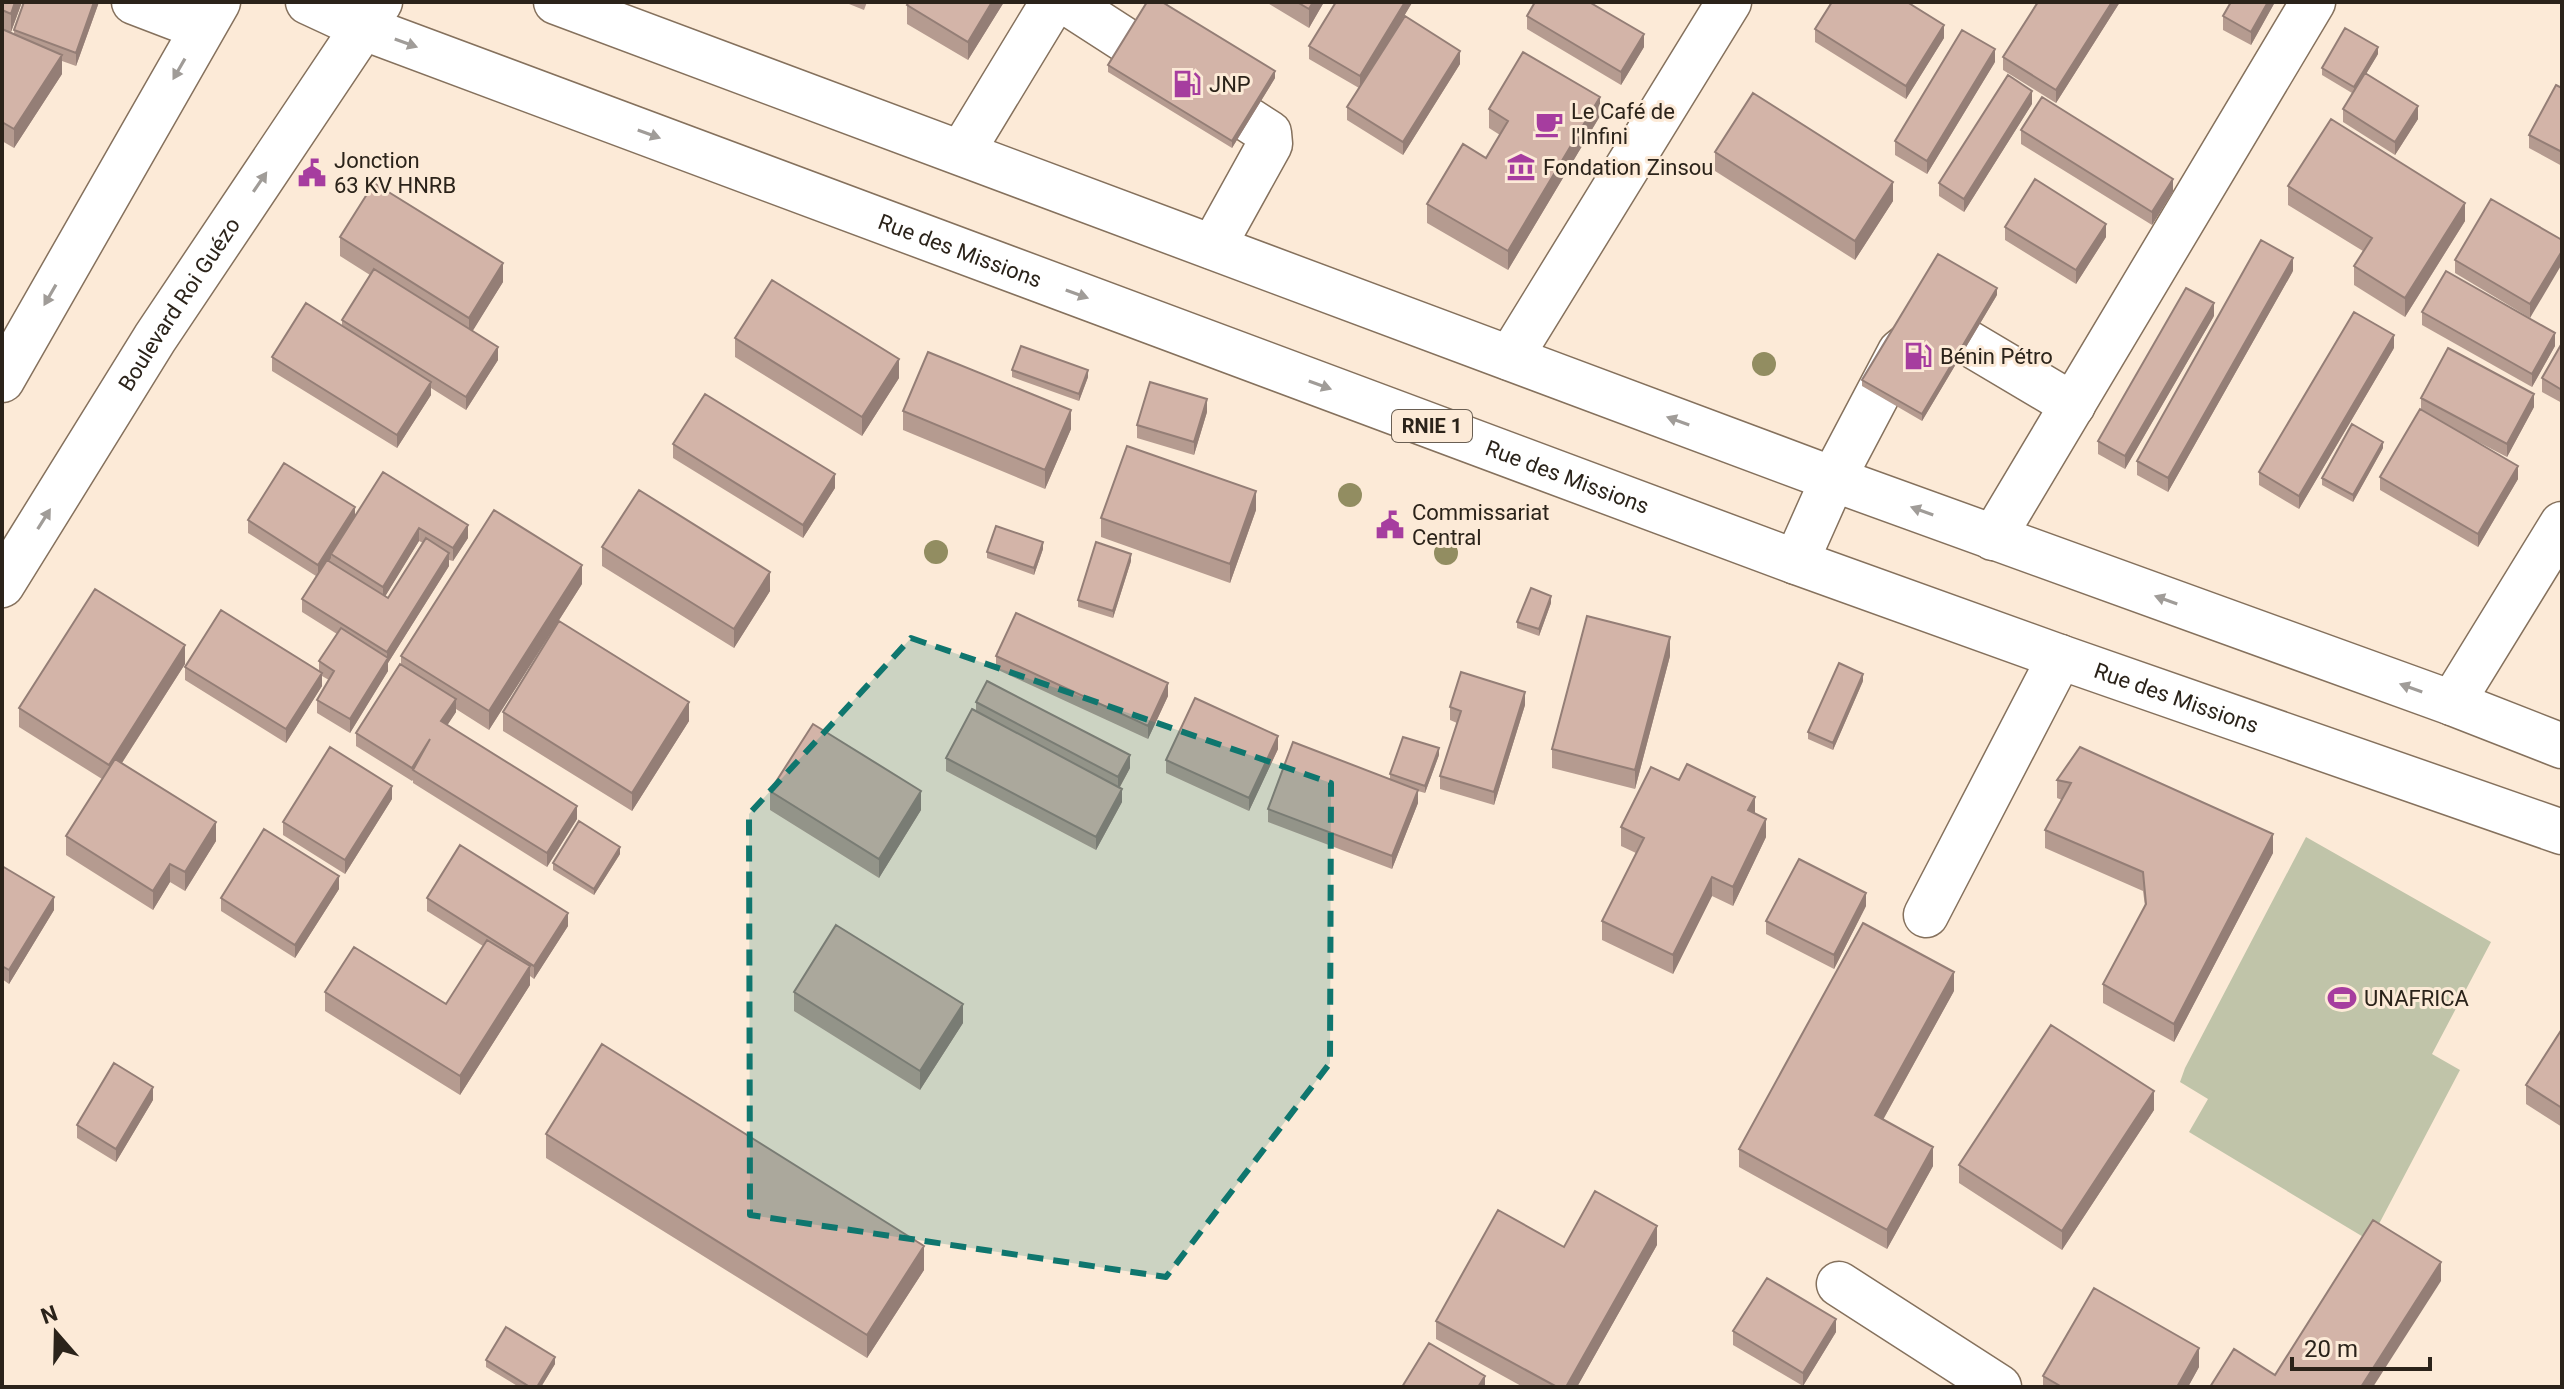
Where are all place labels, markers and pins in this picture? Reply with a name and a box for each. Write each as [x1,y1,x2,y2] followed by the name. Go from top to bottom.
[1172,69,1202,99] fuel station icon: JNP
[1209,72,1251,97] place label: JNP
[1571,99,1675,149] place label: Le Café de l'Infini
[1534,109,1564,139] cafe icon: Le Café de l'Infini
[334,148,456,198] place label: Jonction 63 KV HNRB
[1506,152,1536,182] museum icon: Fondation Zinsou
[1543,155,1713,180] place label: Fondation Zinsou
[297,158,327,188] public building icon: Jonction 63 KV HNRB
[1903,341,1933,371] fuel station icon: Bénin Pétro
[1940,344,2053,369] place label: Bénin Pétro
[1412,500,1549,550] place label: Commissariat Central
[1375,510,1405,540] public building icon: Commissariat Central
[2327,983,2357,1013] sports icon: UNAFRICA
[2364,986,2470,1011] place label: UNAFRICA

